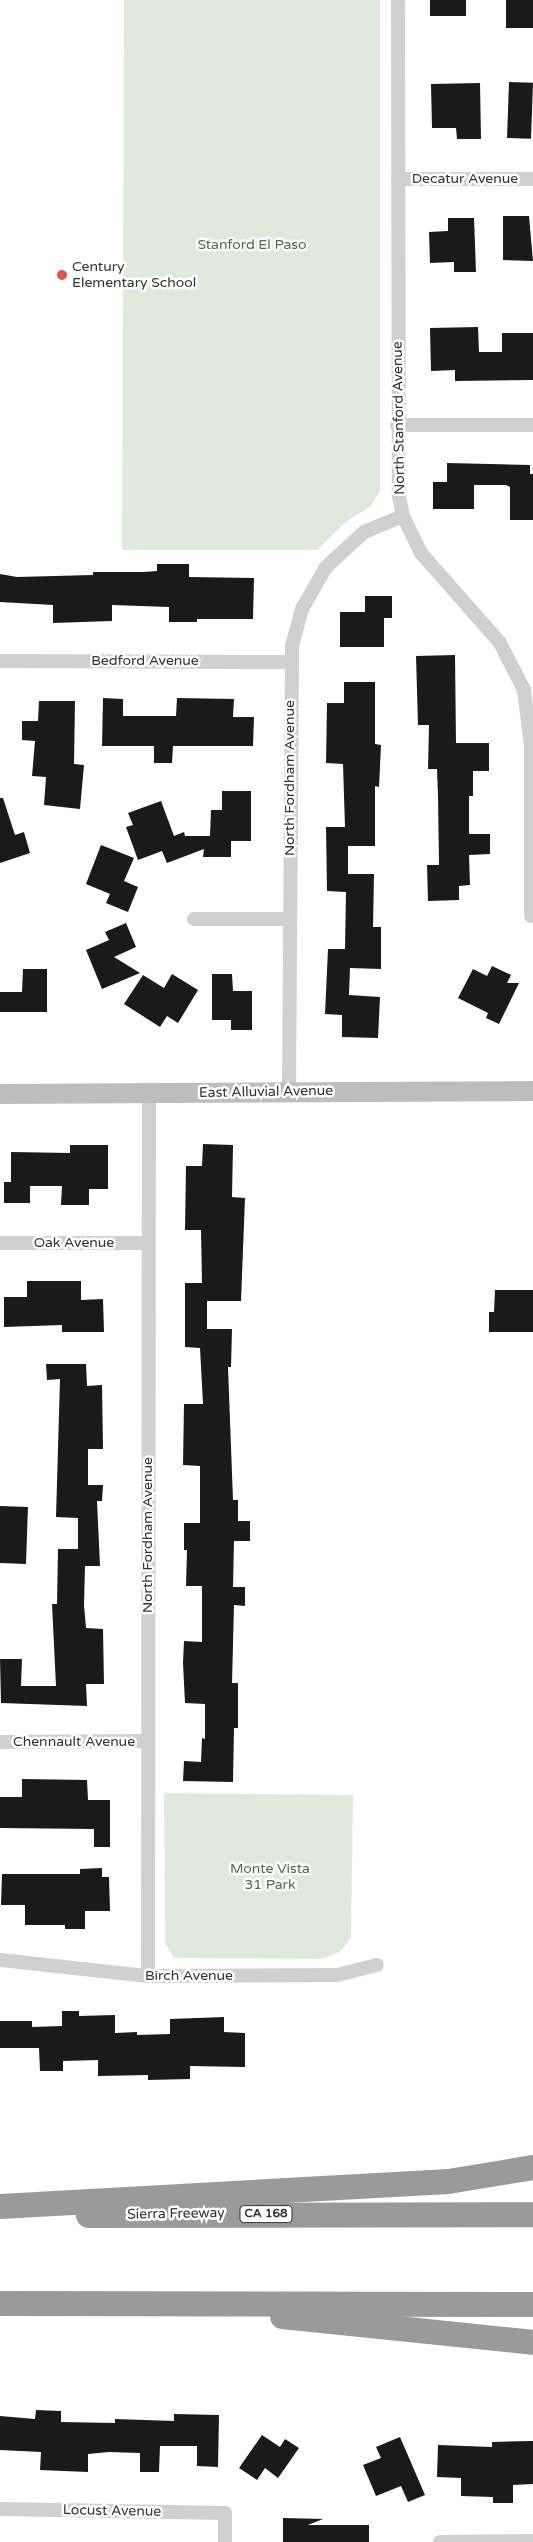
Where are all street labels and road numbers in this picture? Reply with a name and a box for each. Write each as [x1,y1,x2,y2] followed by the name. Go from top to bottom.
[412,171,518,187] street label: Decatur Avenue
[389,341,409,495] street label: North Stanford Avenue
[91,653,199,669] street label: Bedford Avenue
[282,700,298,856] street label: North Fordham Avenue
[199,1082,333,1102] street label: East Alluvial Avenue
[34,1235,114,1251] street label: Oak Avenue
[140,1457,156,1613] street label: North Fordham Avenue
[13,1734,135,1750] street label: Chennault Avenue
[145,1968,233,1984] street label: Birch Avenue
[238,2204,294,2224] road number: CA 168
[127,2205,225,2223] street label: Sierra Freeway
[63,2502,161,2520] street label: Locust Avenue

